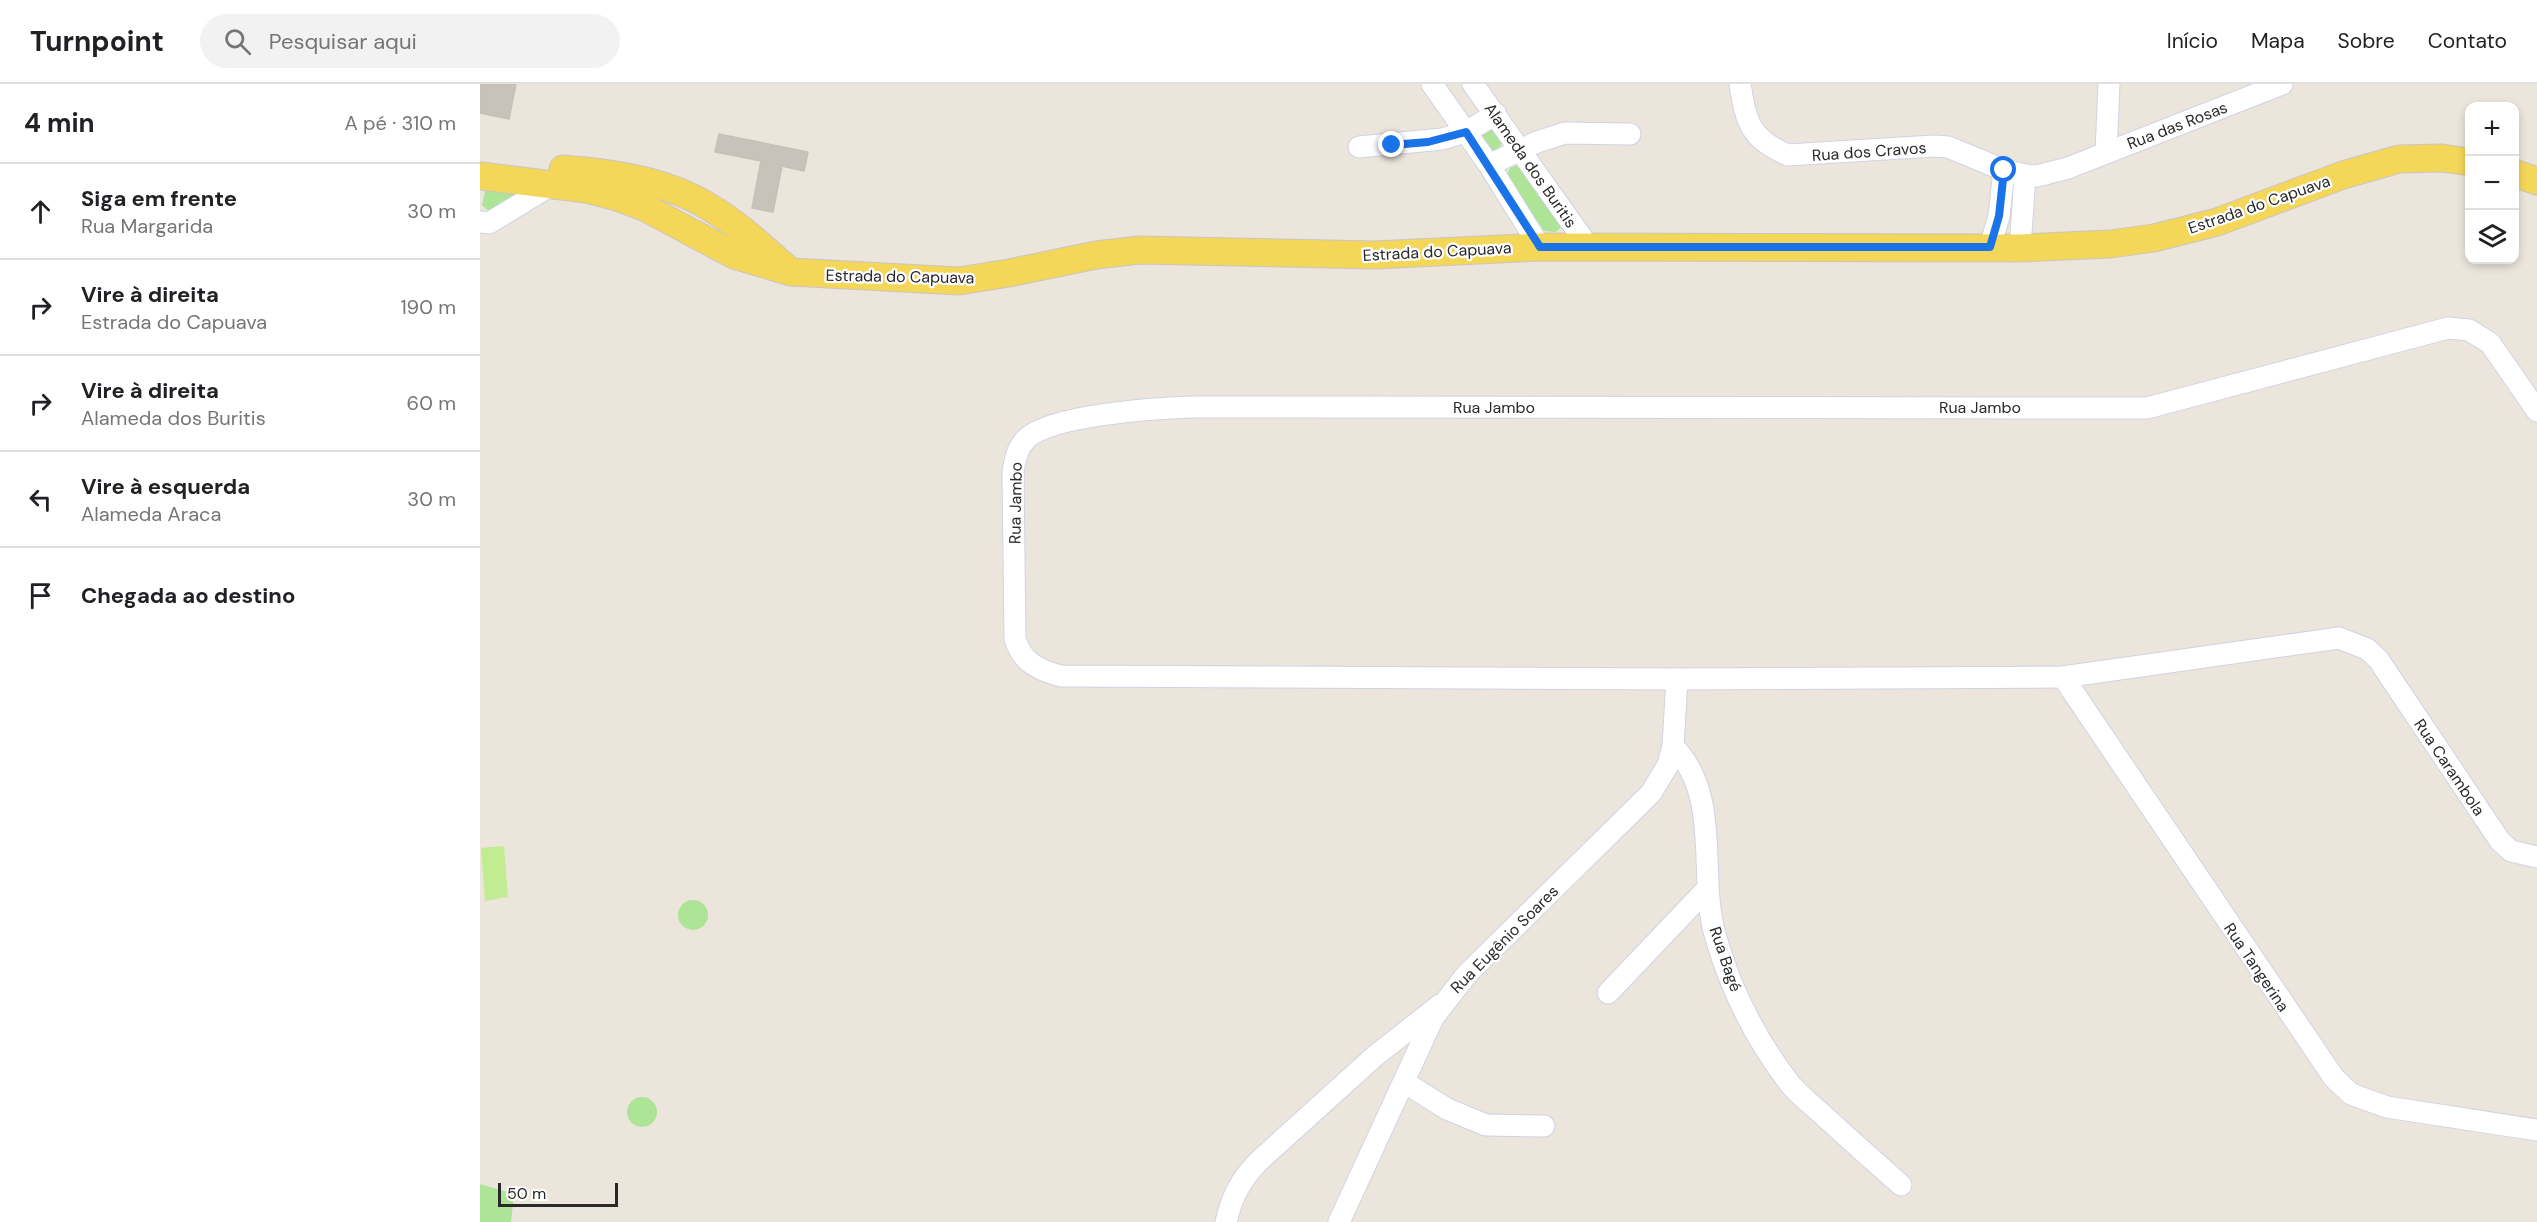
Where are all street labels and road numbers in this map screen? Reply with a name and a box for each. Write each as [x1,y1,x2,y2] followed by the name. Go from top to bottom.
[2124,97,2230,154] street label: Rua das Rosas
[1480,99,1582,232] street label: Alameda dos Buritis
[1811,137,1927,166] street label: Rua dos Cravos
[2185,170,2333,239] street label: Estrada do Capuava
[1362,237,1512,266] street label: Estrada do Capuava
[825,265,975,288] street label: Estrada do Capuava
[1453,397,1535,418] street label: Rua Jambo
[1939,397,2021,418] street label: Rua Jambo
[1004,462,1027,544] street label: Rua Jambo
[2409,715,2490,820] street label: Rua Carambola
[1446,881,1563,998] street label: Rua Eugênio Soares
[2219,919,2294,1016] street label: Rua Tangerina
[1705,924,1746,995] street label: Rua Bagé

